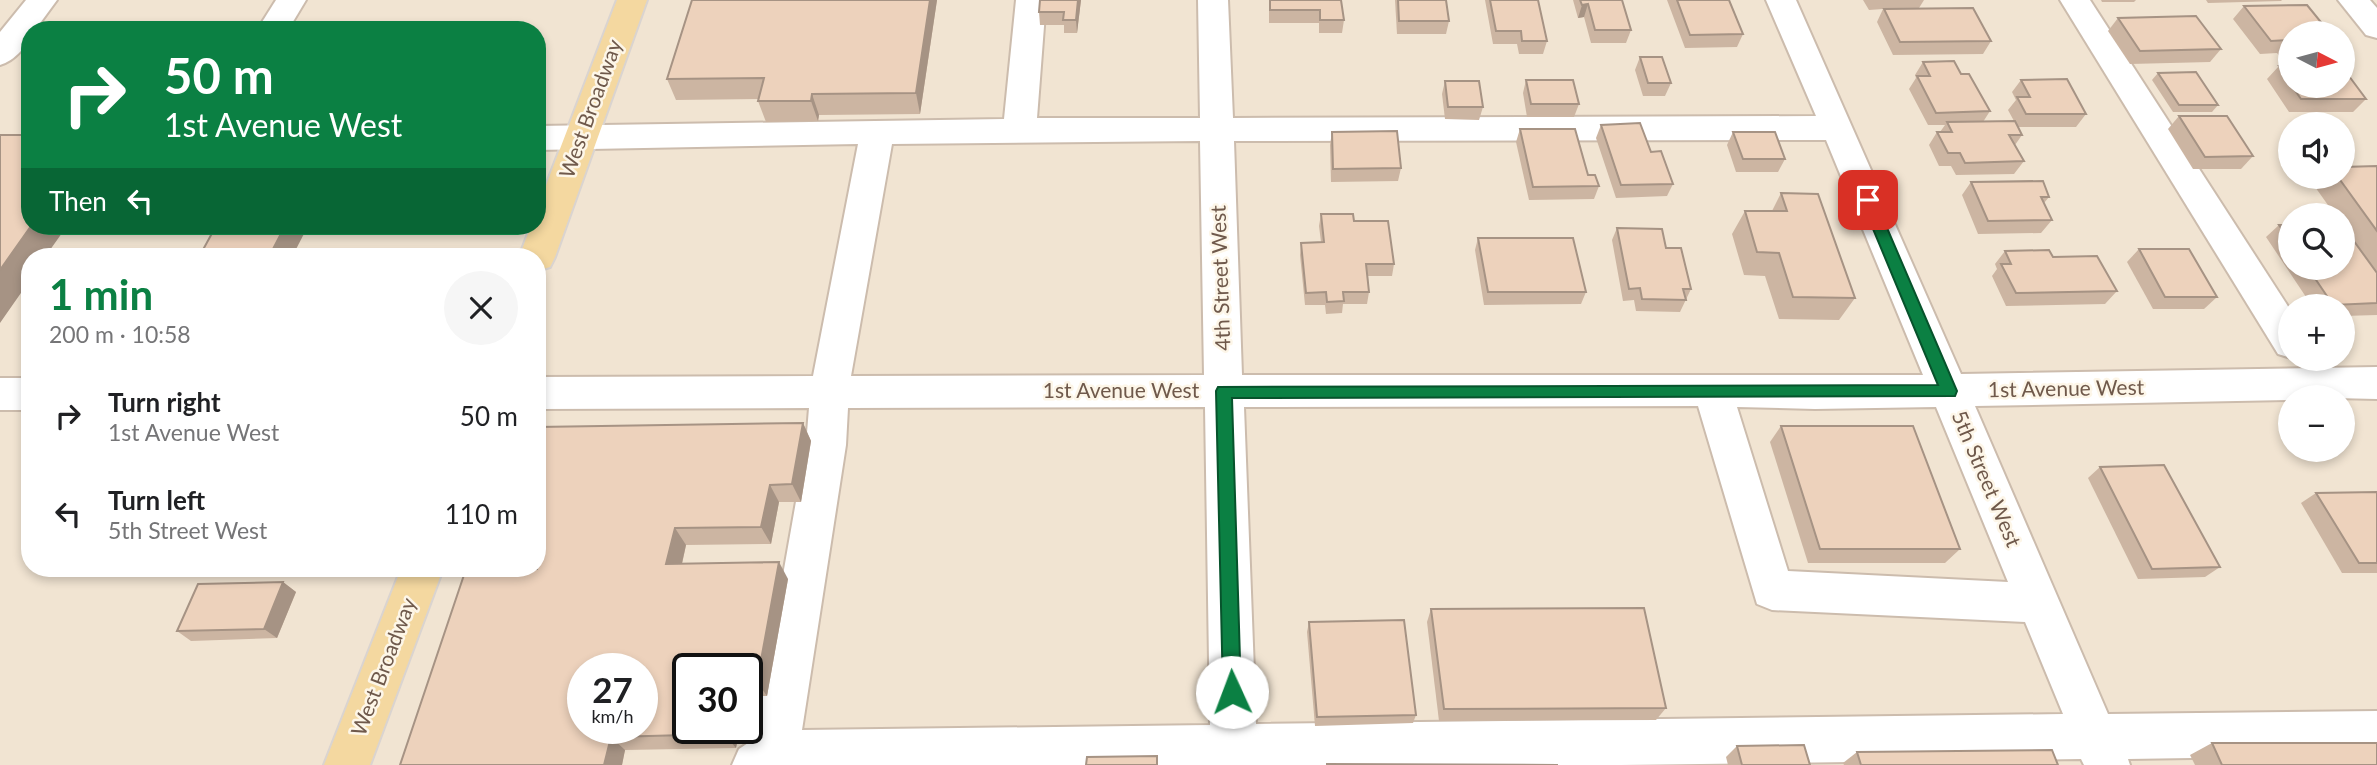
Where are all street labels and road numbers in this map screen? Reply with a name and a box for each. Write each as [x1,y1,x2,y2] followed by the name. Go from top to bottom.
[553,36,626,181] street label: West Broadway
[1204,204,1235,351] street label: 4th Street West
[1988,374,2145,401] street label: 1st Avenue West
[1043,377,1200,402] street label: 1st Avenue West
[1947,407,2027,551] street label: 5th Street West
[345,594,420,739] street label: West Broadway

